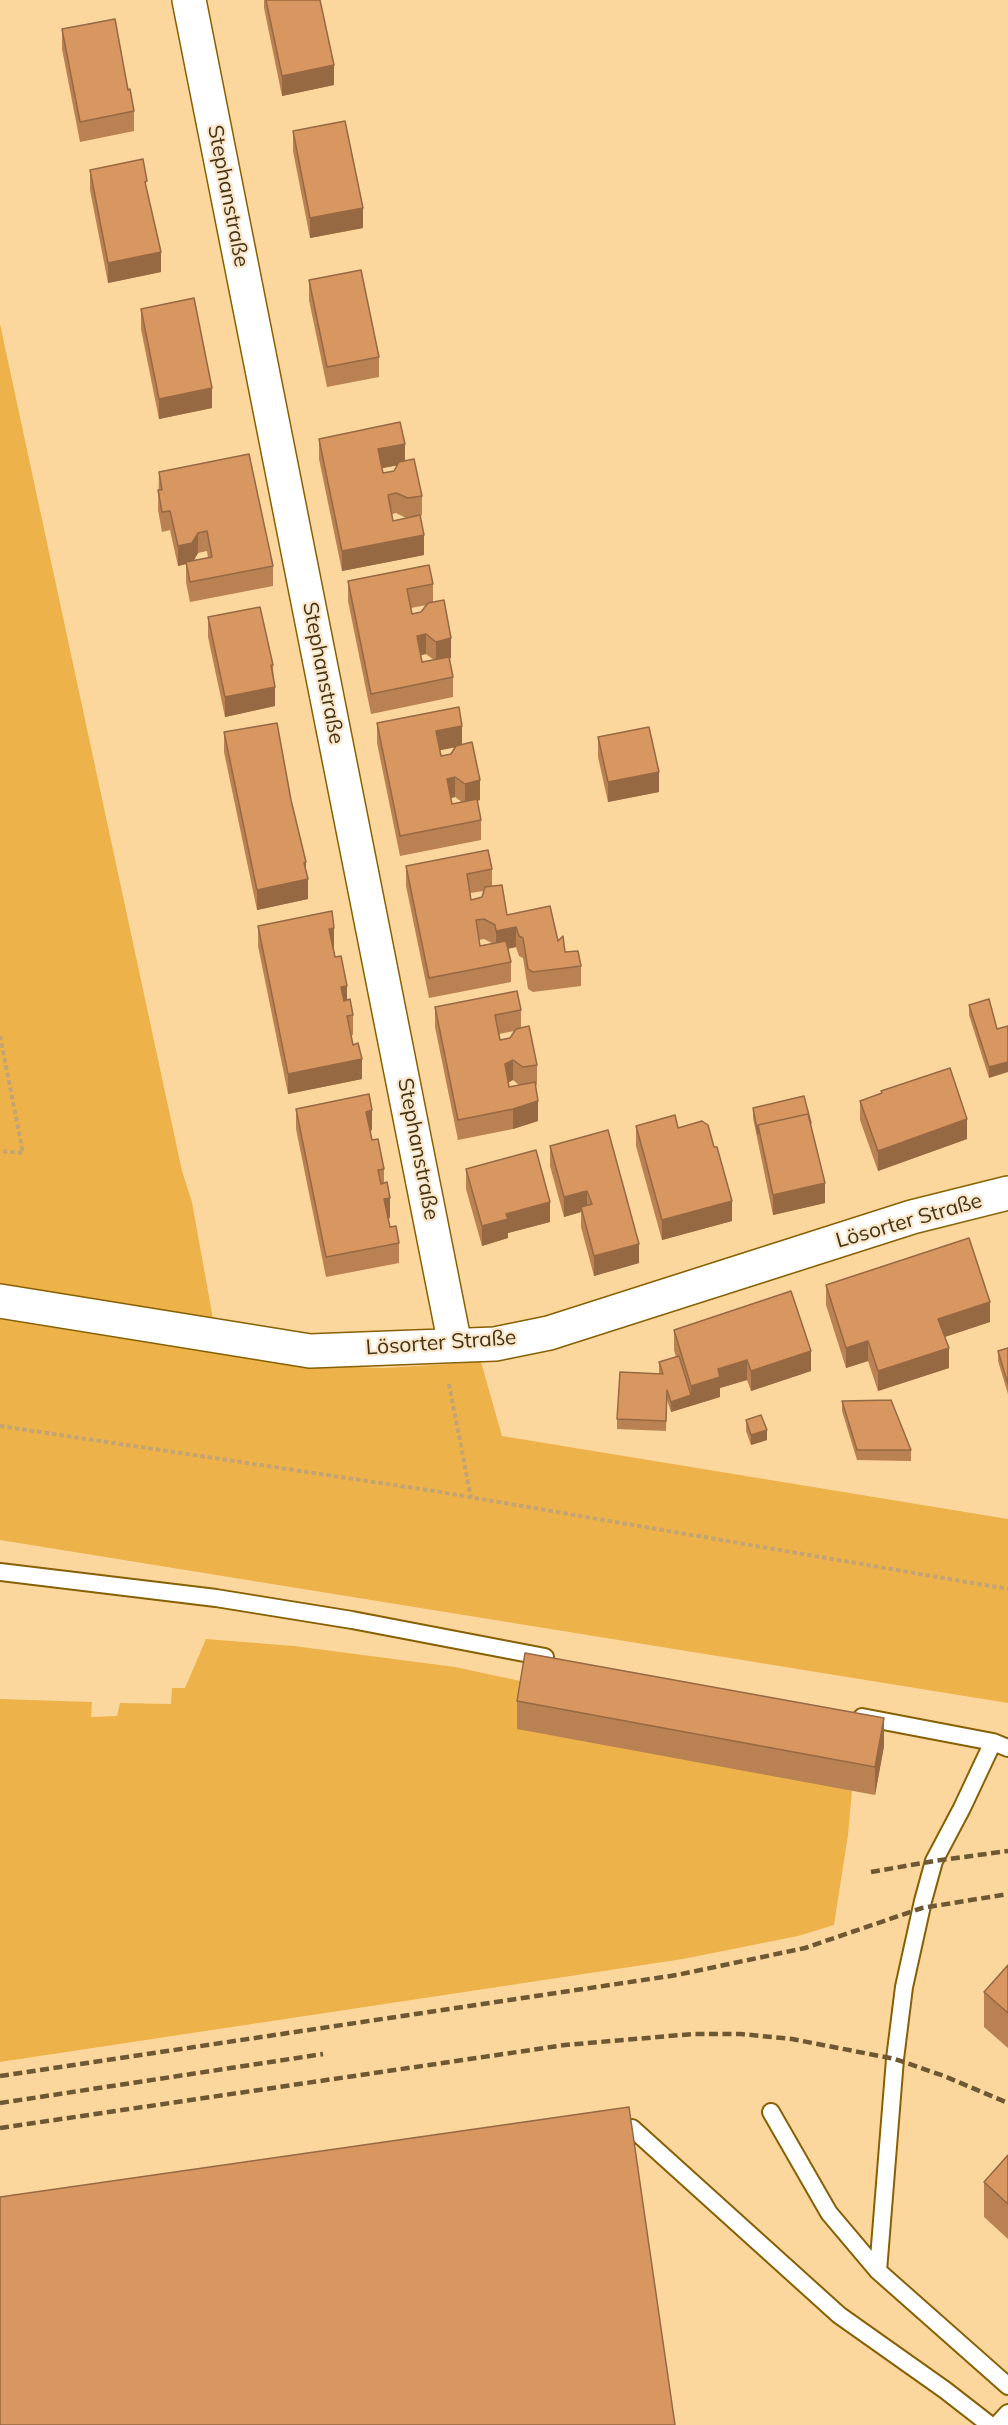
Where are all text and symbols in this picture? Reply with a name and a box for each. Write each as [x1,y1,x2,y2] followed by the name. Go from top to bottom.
[202,123,254,269] street label: Stephanstraße
[297,600,349,746] street label: Stephanstraße
[392,1076,444,1222] street label: Stephanstraße
[833,1188,985,1254] street label: Lösorter Straße
[365,1325,517,1361] street label: Lösorter Straße

